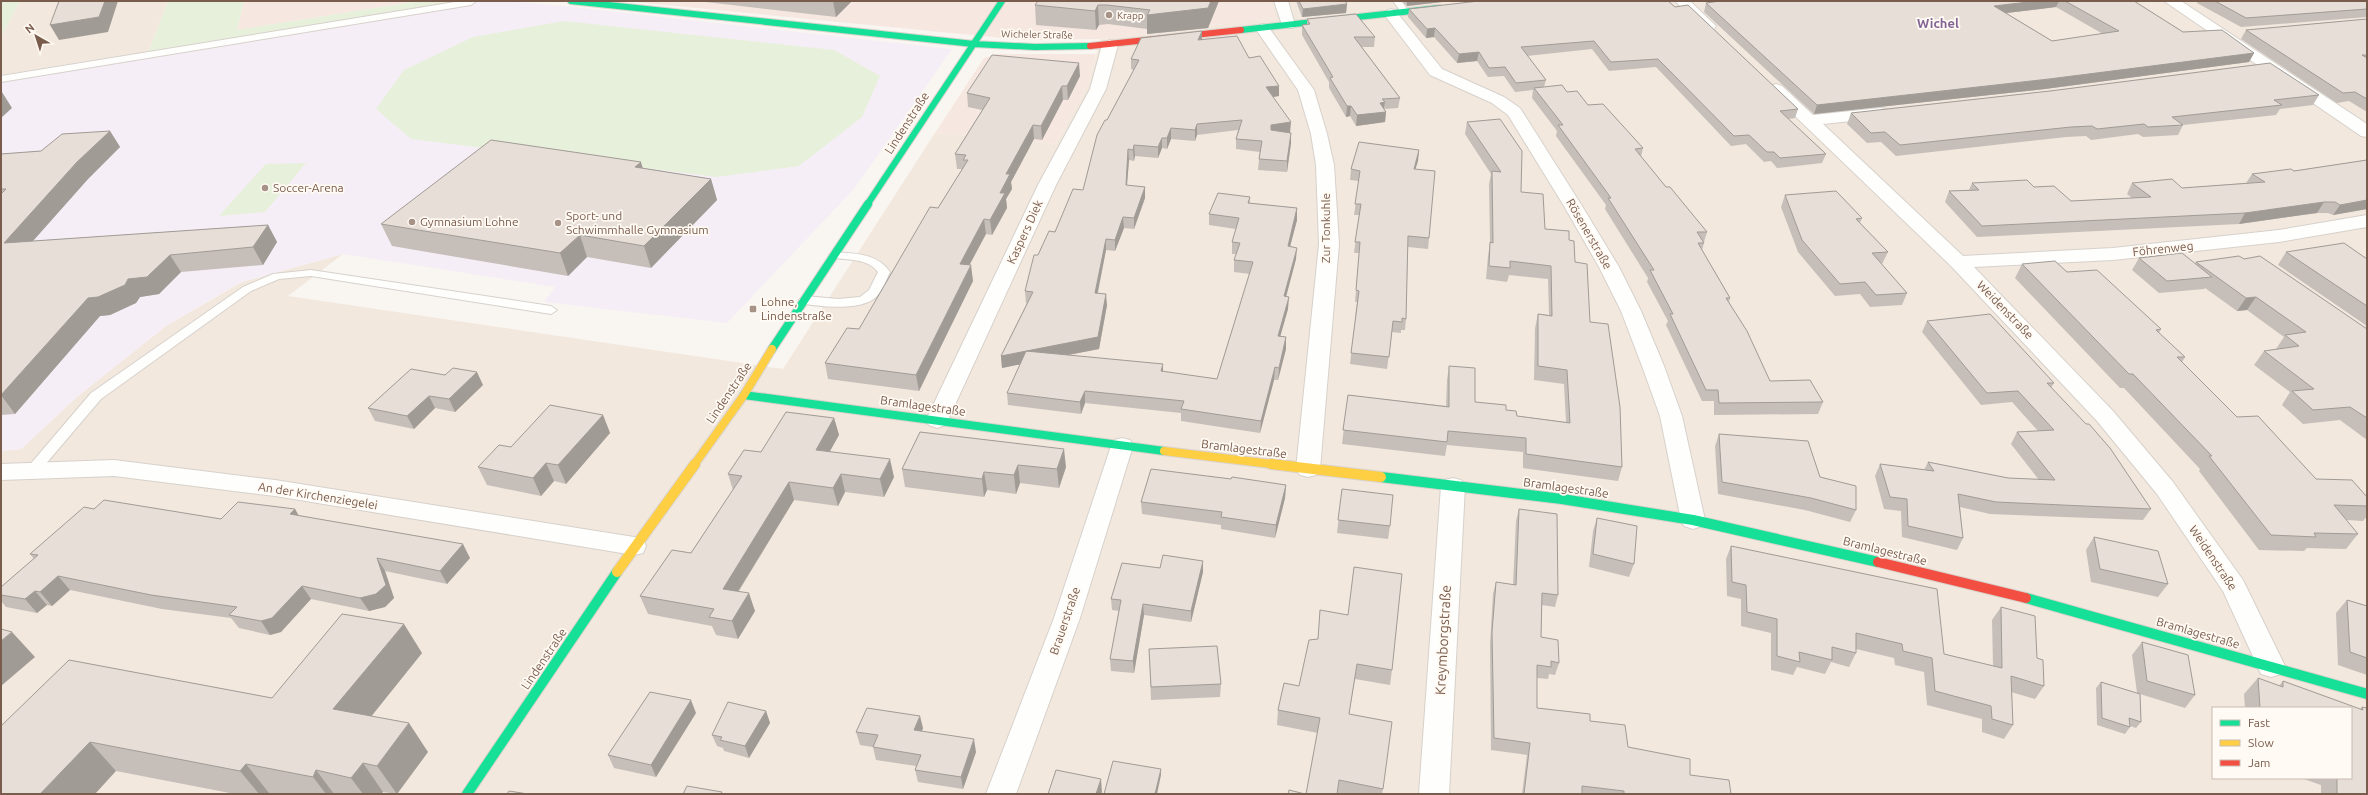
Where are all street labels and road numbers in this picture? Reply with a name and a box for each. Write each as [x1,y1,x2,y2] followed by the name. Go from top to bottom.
[1001,28,1073,41] street label: Wicheler Straße
[882,89,931,156] street label: Lindenstraße
[1319,193,1332,263] street label: Zur Tonkuhle
[1564,196,1615,271] street label: Rösenerstraße
[1004,198,1045,266] street label: Kaspers Diek
[2132,239,2194,258] street label: Föhrenweg
[1974,278,2036,341] street label: Weidenstraße
[703,360,754,426] street label: Lindenstraße
[880,393,967,418] street label: Bramlagestraße
[1201,437,1288,460] street label: Bramlagestraße
[1523,475,1610,500] street label: Bramlagestraße
[258,480,379,511] street label: An der Kirchenziegelei
[2187,523,2240,593] street label: Weidenstraße
[1842,534,1928,567] street label: Bramlagestraße
[1432,584,1454,696] street label: Kreymborgstraße
[1047,585,1082,656] street label: Brauerstraße
[2155,614,2241,651] street label: Bramlagestraße
[518,626,569,692] street label: Lindenstraße

